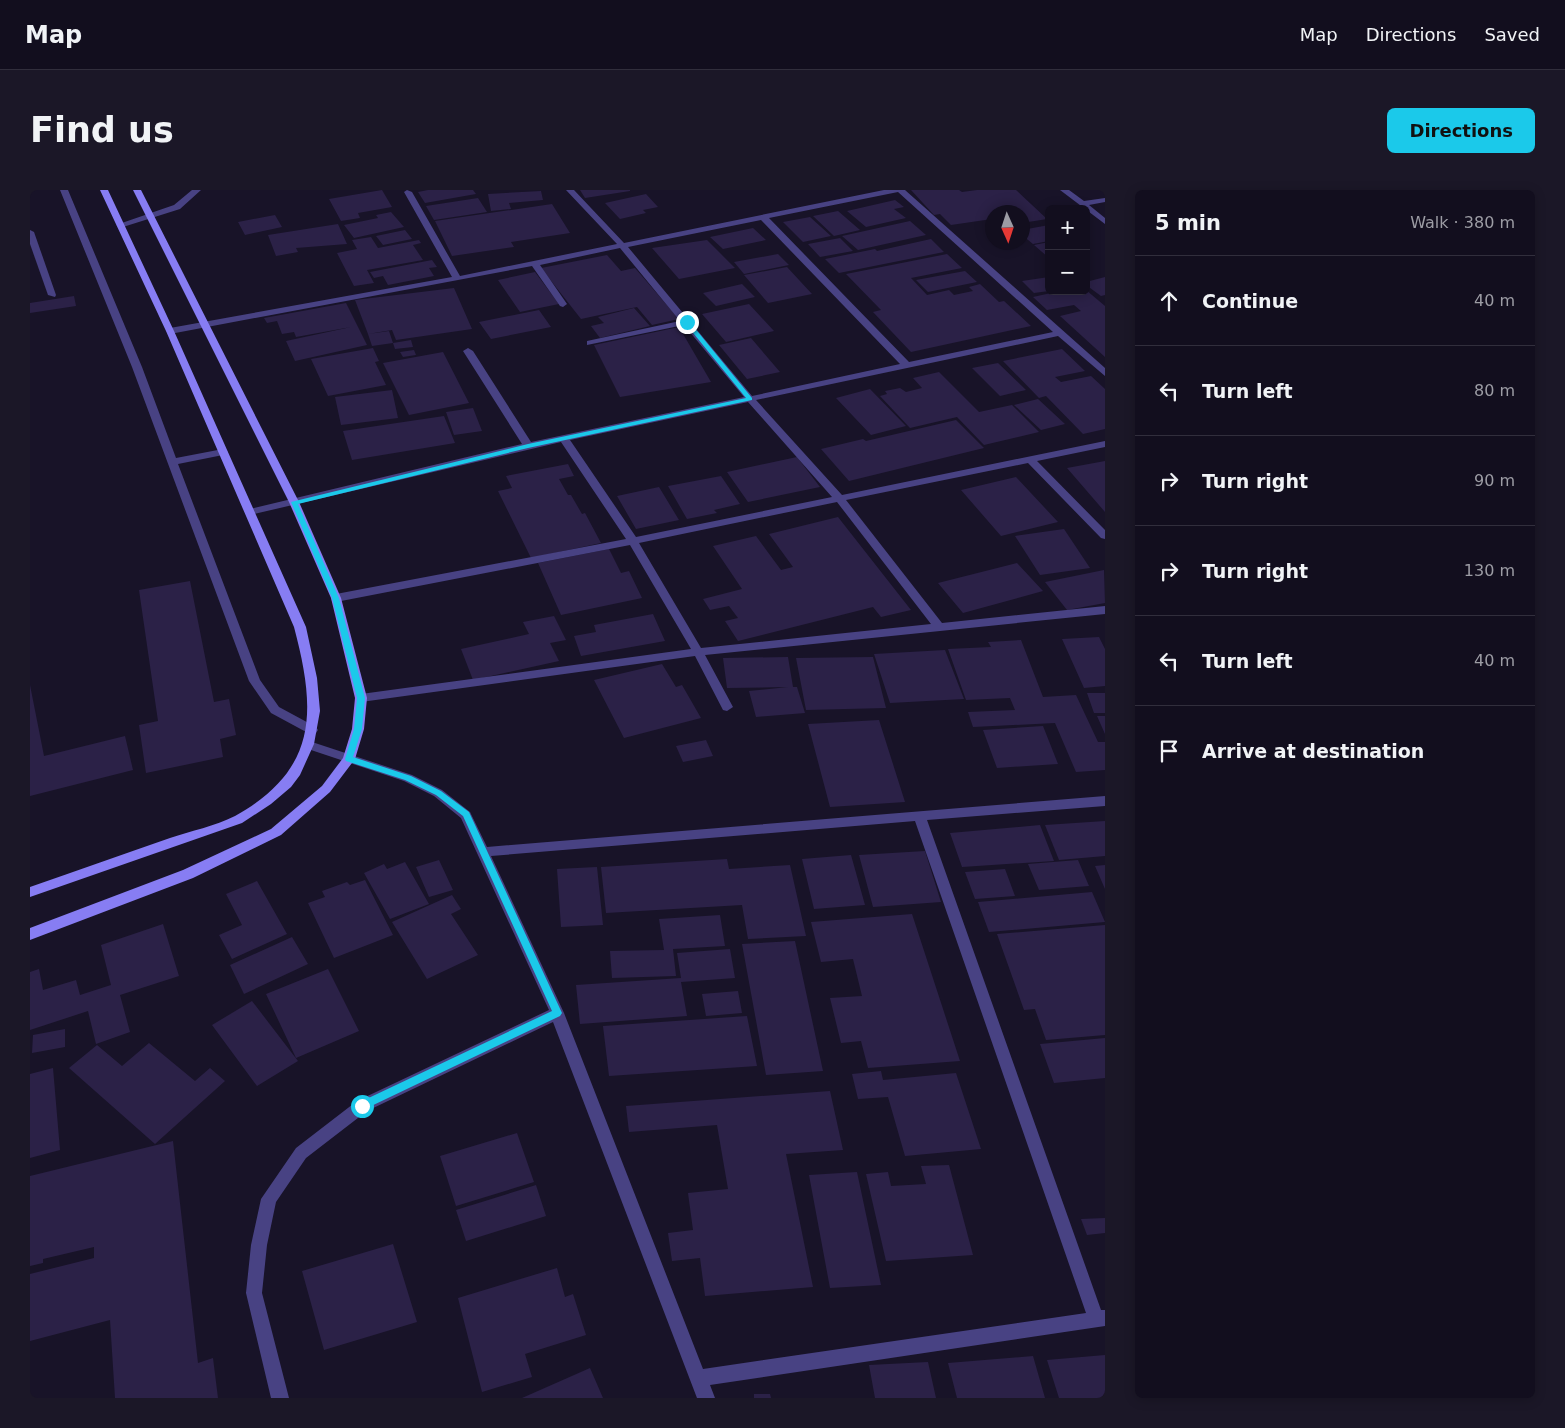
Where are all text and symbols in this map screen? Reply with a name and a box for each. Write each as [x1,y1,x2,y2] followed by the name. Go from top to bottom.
[25,21,82,49] text: Map
[1300,24,1338,45] text: Map
[1366,24,1456,45] text: Directions
[1484,24,1540,45] text: Saved
[1387,108,1535,153] button: Directions
[30,110,174,150] text: Find us
[985,205,1030,250] north arrow
[1045,205,1090,295] map controls
[1045,205,1090,250] button: +
[1155,211,1221,235] text: 5 min
[1410,213,1515,232] text: Walk · 380 m
[1045,250,1090,295] button: −
[1155,287,1183,315] icon: ahead
[1202,290,1298,312] text: Continue
[1474,291,1515,310] text: 40 m
[676,311,699,334] route end
[1155,377,1183,405] icon: left
[1202,380,1293,402] text: Turn left
[1474,381,1515,400] text: 80 m
[1155,467,1183,495] icon: right
[1202,470,1308,492] text: Turn right
[1474,471,1515,490] text: 90 m
[1155,557,1183,585] icon: right
[1202,560,1308,582] text: Turn right
[1464,561,1515,580] text: 130 m
[1155,647,1183,675] icon: left
[1202,650,1293,672] text: Turn left
[1474,651,1515,670] text: 40 m
[1155,737,1183,765] icon: arrive
[1202,740,1424,762] text: Arrive at destination
[351,1095,374,1118] route start

